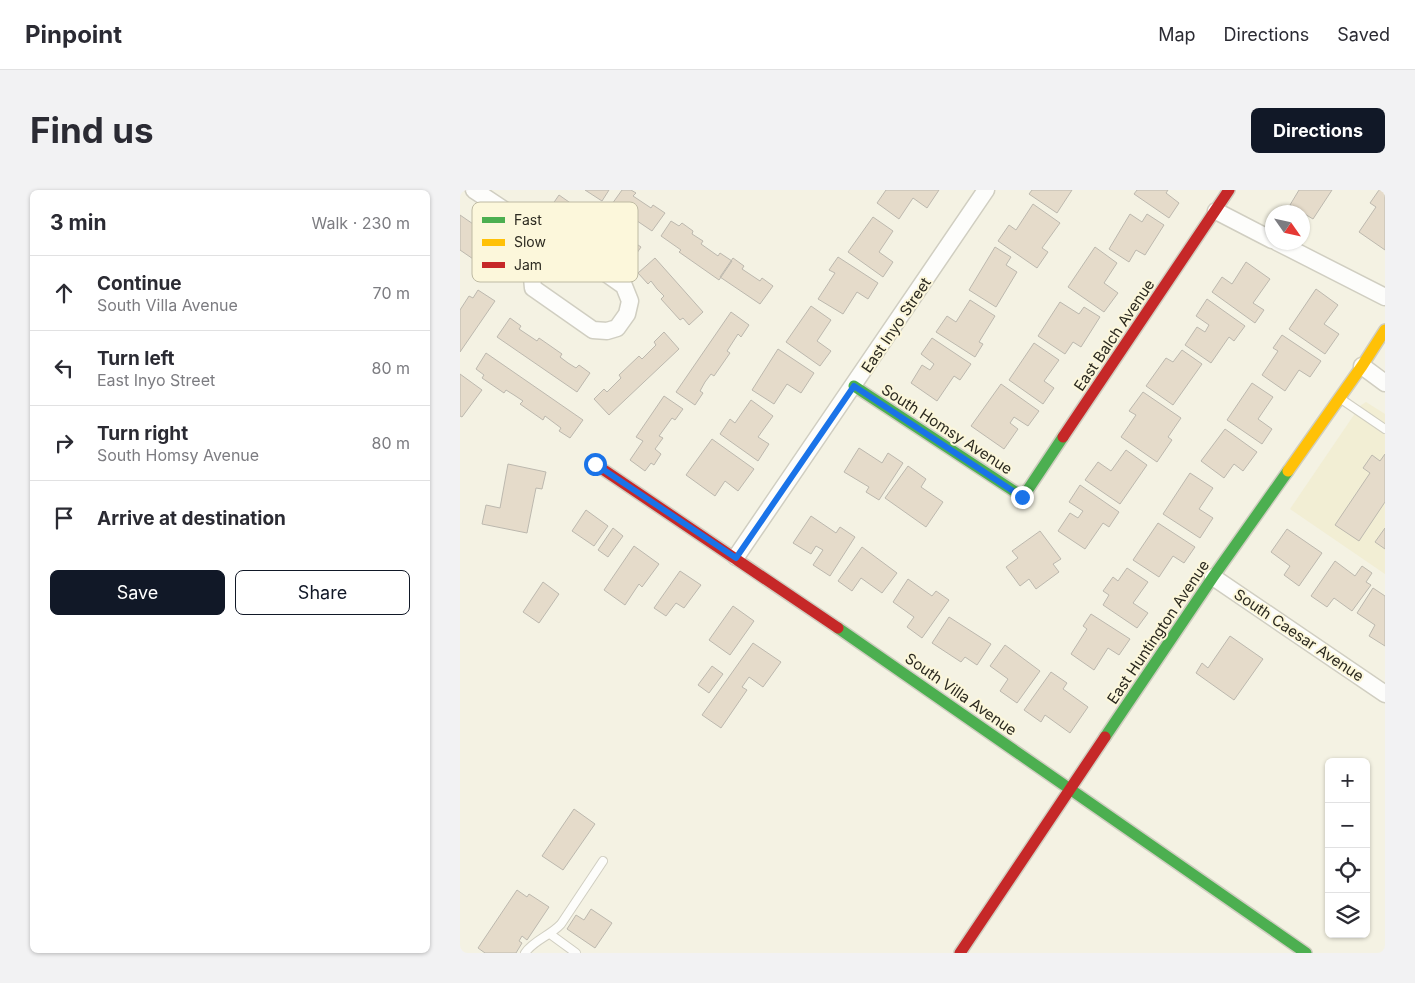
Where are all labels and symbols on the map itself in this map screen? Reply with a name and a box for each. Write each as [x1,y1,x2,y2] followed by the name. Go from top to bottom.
[472,202,638,282] legend
[1265,205,1310,250] north arrow
[514,211,542,228] text: Fast
[514,233,546,250] text: Slow
[514,256,542,273] text: Jam
[857,274,935,376] street label: East Inyo Street
[1070,276,1158,394] street label: East Balch Avenue
[878,380,1016,478] street label: South Homsy Avenue
[584,453,607,476] route start
[1011,486,1034,509] route end
[1103,556,1213,708] street label: East Huntington Avenue
[1230,584,1368,686] street label: South Caesar Avenue
[901,648,1021,740] street label: South Villa Avenue

